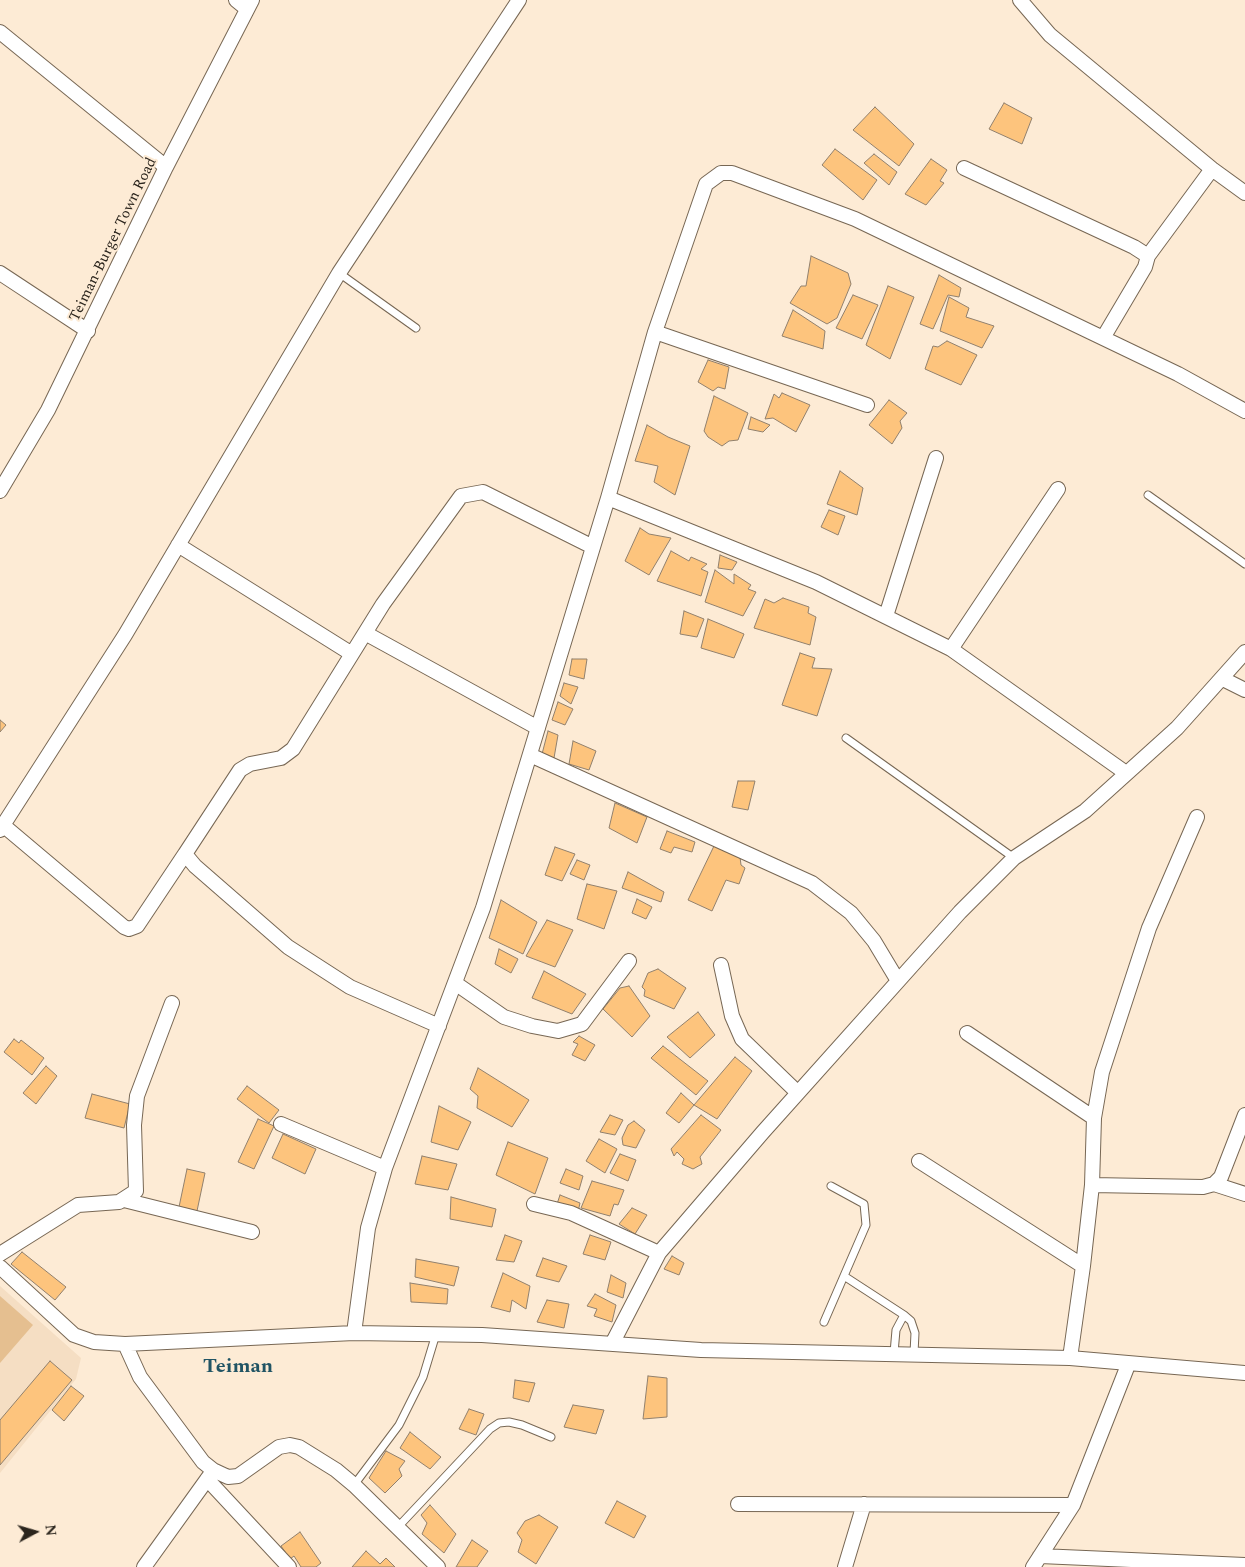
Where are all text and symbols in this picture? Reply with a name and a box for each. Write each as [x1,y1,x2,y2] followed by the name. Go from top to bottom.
[66,155,162,325] street label: Teiman-Burger Town Road
[203,1356,273,1380] district label: Teiman
[10,1507,60,1557] north arrow
[39,1524,61,1537] text: N

